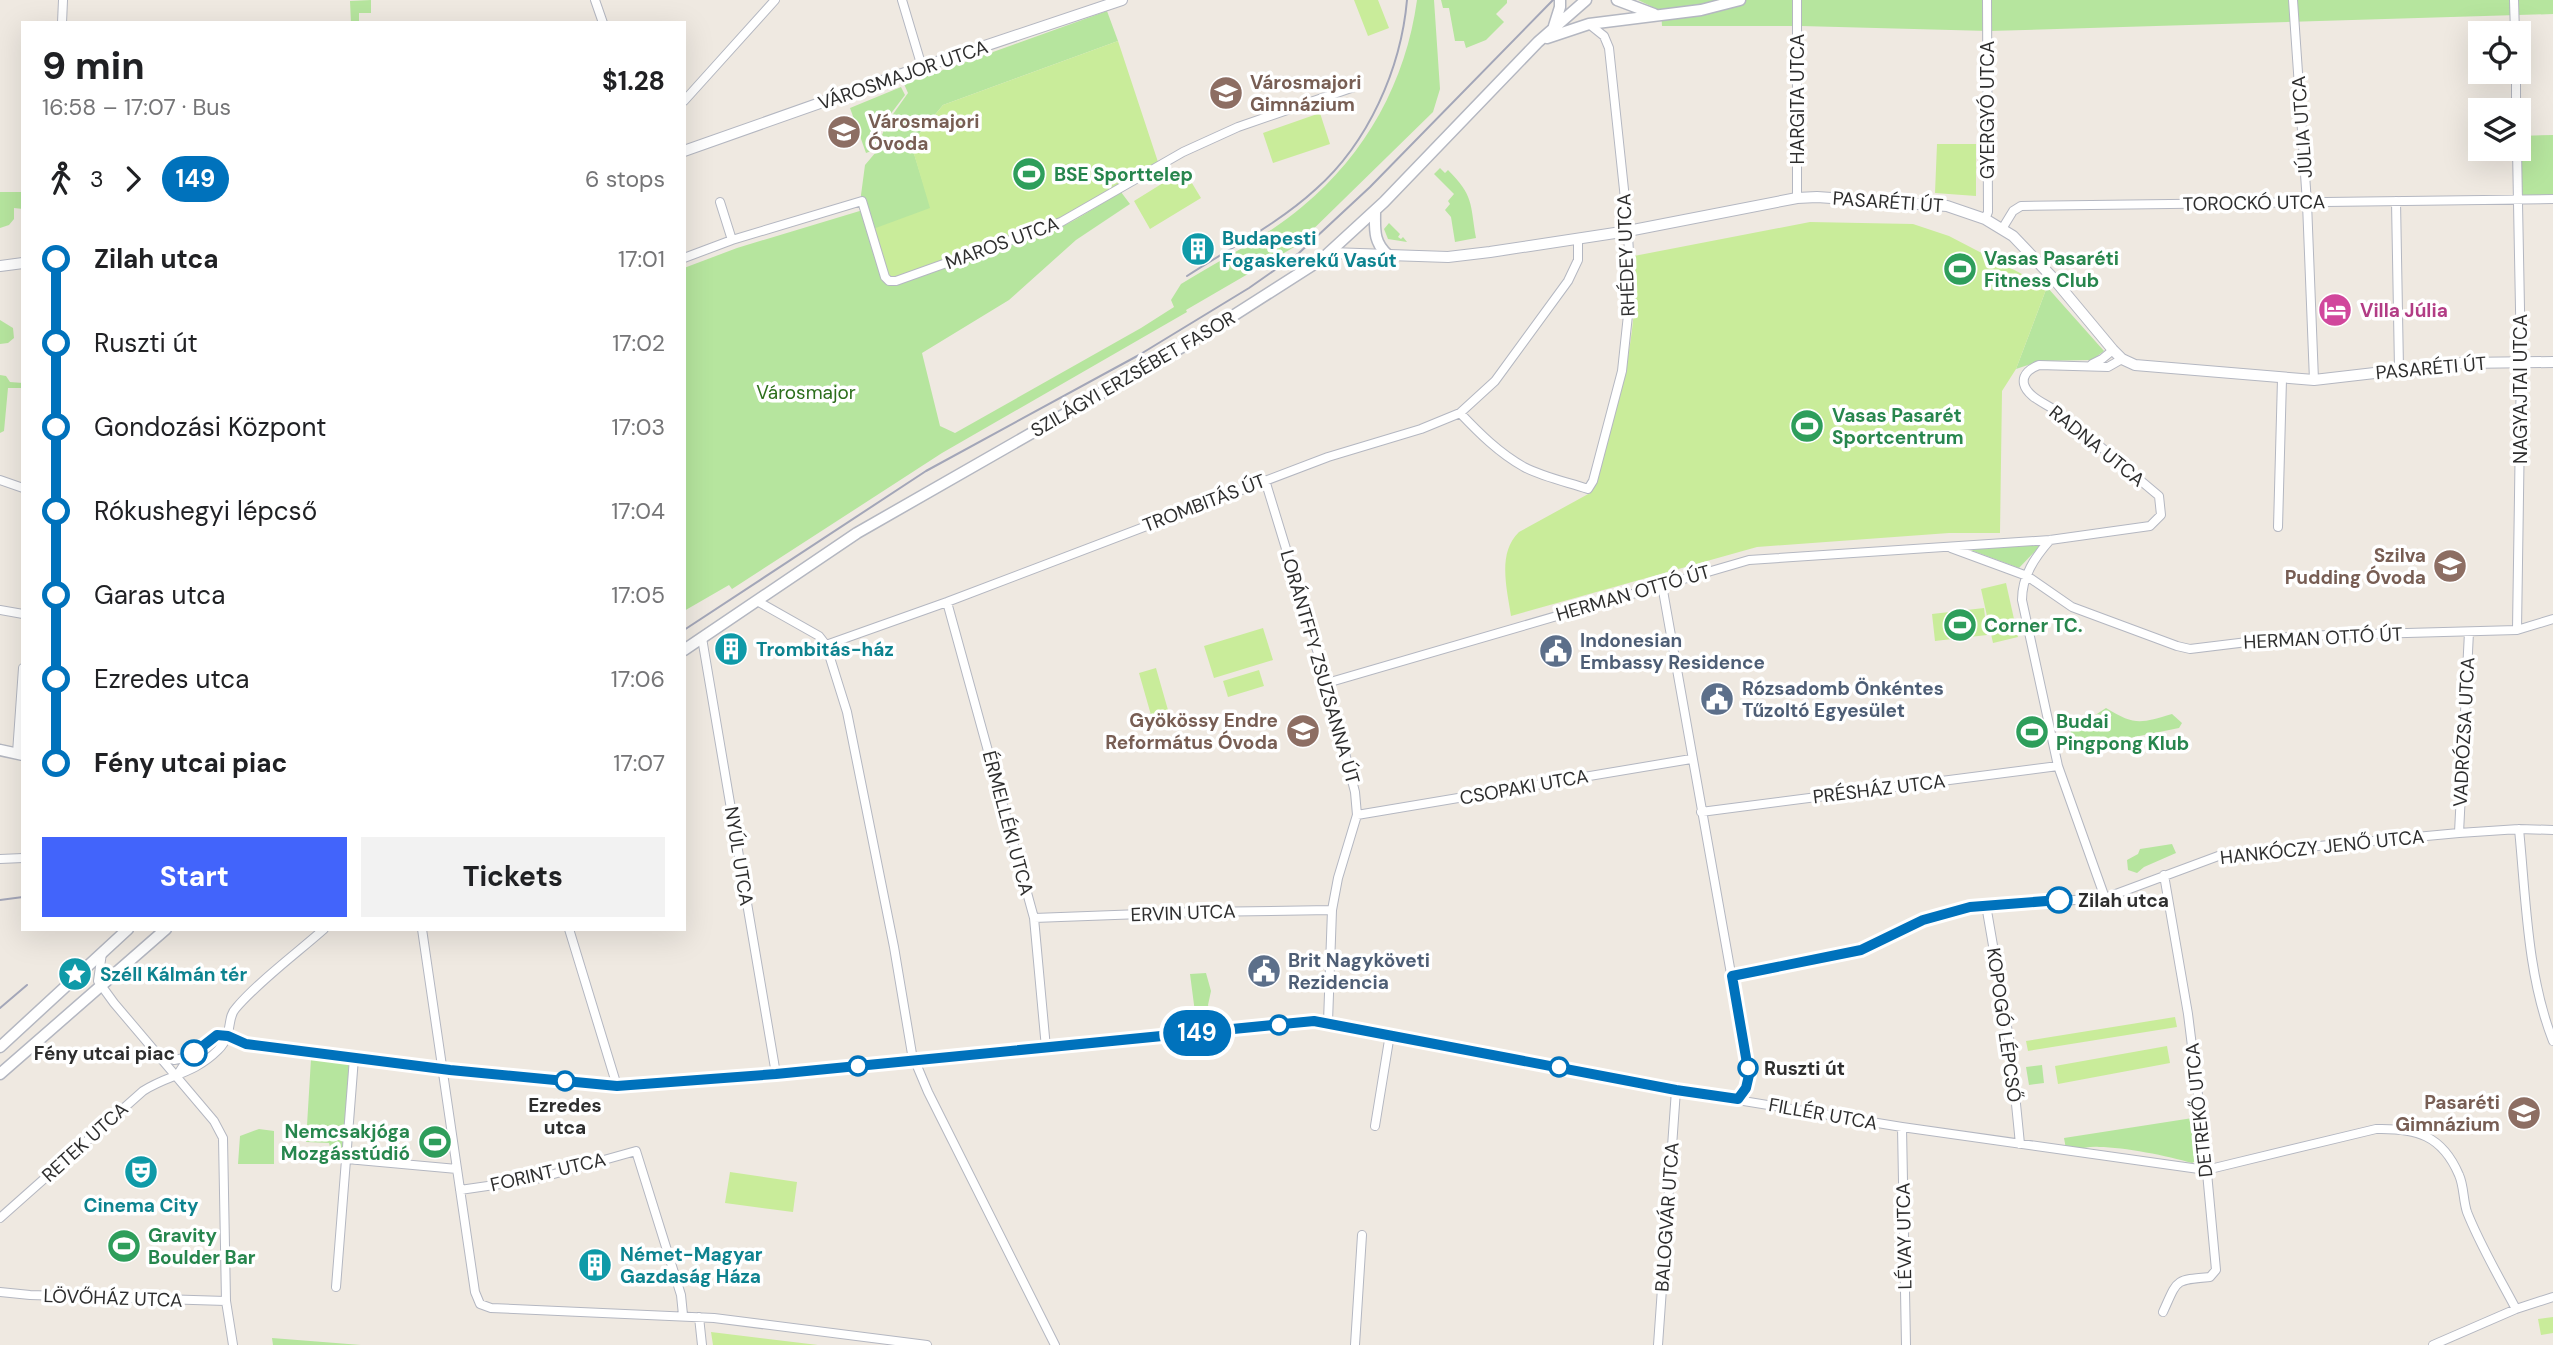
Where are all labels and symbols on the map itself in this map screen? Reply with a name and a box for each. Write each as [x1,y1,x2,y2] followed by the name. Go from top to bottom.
[1785,33,1810,164] street label: HARGITA UTCA
[815,34,992,116] street label: VÁROSMAJOR UTCA
[1975,40,2000,179] street label: GYERGYÓ UTCA
[1250,70,1361,117] place label: Városmajori Gimnázium
[1207,74,1245,112] school or university icon: Városmajori Gimnázium
[2286,75,2318,179] street label: JÚLIA UTCA
[868,109,979,156] place label: Városmajori Óvoda
[825,113,863,151] school or university icon: Városmajori Óvoda
[1010,155,1048,193] sports icon: BSE Sporttelep
[1054,162,1193,187] place label: BSE Sporttelep
[1832,186,1945,218] street label: PASARÉTI ÚT
[2182,189,2326,217] street label: TOROCKÓ UTCA
[1611,193,1641,317] street label: RHÉDEY UTCA
[942,211,1063,275] street label: MAROS UTCA
[1222,226,1397,273] place label: Budapesti Fogaskerekű Vasút
[1179,230,1217,268] building icon: Budapesti Fogaskerekű Vasút
[1984,246,2119,293] place label: Vasas Pasaréti Fitness Club
[1941,250,1979,288] sports icon: Vasas Pasaréti Fitness Club
[2316,291,2354,329] hotel icon: Villa Júlia
[2360,298,2448,323] place label: Villa Júlia
[1026,305,1240,443] street label: SZILÁGYI ERZSÉBET FASOR
[2508,314,2533,464] street label: NAGYAJTAI UTCA
[2375,351,2488,385] street label: PASARÉTI ÚT
[756,380,856,405] park label: Városmajor
[2044,400,2150,492] street label: RADNA UTCA
[1832,403,1964,450] place label: Vasas Pasarét Sportcentrum
[1788,407,1826,445] sports icon: Vasas Pasarét Sportcentrum
[1139,468,1269,538] street label: TROMBITÁS ÚT
[2285,543,2426,590] place label: Szilva Pudding Óvoda
[1275,547,1365,787] street label: LORÁNTFFY ZSUZSANNA ÚT
[2431,547,2469,585] school or university icon: Szilva Pudding Óvoda
[1553,559,1713,627] street label: HERMAN OTTÓ ÚT
[1941,606,1979,644] sports icon: Corner TC.
[1984,613,2083,638] place label: Corner TC.
[2243,621,2404,655] street label: HERMAN OTTÓ ÚT
[1580,628,1765,675] place label: Indonesian Embassy Residence
[712,630,750,668] building icon: Trombitás-ház
[1537,632,1575,670] public building icon: Indonesian Embassy Residence
[756,637,894,662] place label: Trombitás-ház
[2448,656,2480,807] street label: VADRÓZSA UTCA
[1742,676,1944,723] place label: Rózsadomb Önkéntes Tűzoltó Egyesület
[1698,680,1736,718] public building icon: Rózsadomb Önkéntes Tűzoltó Egyesület
[1105,708,1278,755] place label: Gyökössy Endre Református Óvoda
[2056,709,2189,756] place label: Budai Pingpong Klub
[1284,712,1322,750] school or university icon: Gyökössy Endre Református Óvoda
[2013,713,2051,751] sports icon: Budai Pingpong Klub
[977,748,1039,898] street label: ÉRMELLÉKI UTCA
[1458,763,1591,811] street label: CSOPAKI UTCA
[1811,768,1947,810] street label: PRÉSHÁZ UTCA
[719,805,759,908] street label: NYÚL UTCA
[2219,824,2426,870] street label: HANKÓCZY JENŐ UTCA
[2046,887,2072,913] marker: Zilah utca
[2078,888,2169,913] place label: Zilah utca
[1130,899,1236,927] street label: ERVIN UTCA
[1981,946,2027,1104] street label: KOPOGÓ LÉPCSŐ
[1288,948,1430,995] place label: Brit Nagyköveti Rezidencia
[1245,952,1283,990] public building icon: Brit Nagyköveti Rezidencia
[56,955,94,993] place icon: Széll Kálmán tér
[100,962,247,987] place label: Széll Kálmán tér
[1157,1010,1237,1056] line badge: 149
[1269,1015,1289,1035] unlabelled marker
[181,1040,207,1066] marker: Fény utcai piac
[34,1041,175,1066] place label: Fény utcai piac
[2179,1041,2218,1178] street label: DETREKŐ UTCA
[848,1056,868,1076] unlabelled marker
[1764,1056,1845,1081] place label: Ruszti út
[1549,1057,1569,1077] unlabelled marker
[1738,1058,1758,1078] marker: Ruszti út
[555,1071,575,1091] marker: Ezredes utca
[2395,1090,2500,1137] place label: Pasaréti Gimnázium
[1767,1092,1880,1136] street label: FILLÉR UTCA
[528,1093,602,1140] place label: Ezredes utca
[2505,1094,2543,1132] school or university icon: Pasaréti Gimnázium
[37,1096,134,1187] street label: RETEK UTCA
[281,1119,410,1166] place label: Nemcsakjóga Mozgásstúdió
[416,1123,454,1161] sports icon: Nemcsakjóga Mozgásstúdió
[1649,1141,1685,1293] street label: BALOGVÁR UTCA
[488,1146,609,1197] street label: FORINT UTCA
[122,1153,160,1191] theatre icon: Cinema City
[1891,1182,1917,1290] street label: LÉVAY UTCA
[84,1193,199,1218] place label: Cinema City
[148,1223,256,1270] place label: Gravity Boulder Bar
[105,1227,143,1265] sports icon: Gravity Boulder Bar
[620,1242,763,1289] place label: Német-Magyar Gazdaság Háza
[576,1246,614,1284] building icon: Német-Magyar Gazdaság Háza
[43,1283,183,1313] street label: LÖVŐHÁZ UTCA

